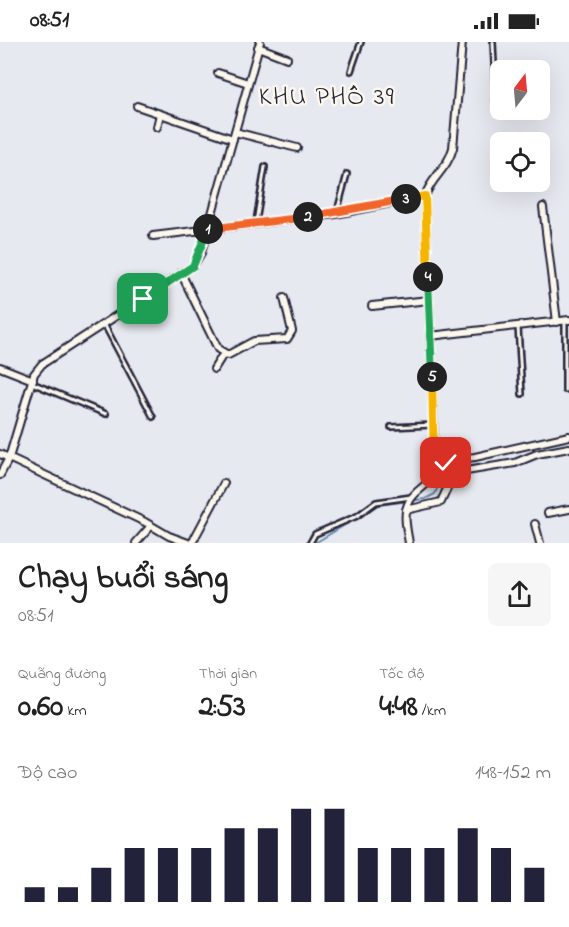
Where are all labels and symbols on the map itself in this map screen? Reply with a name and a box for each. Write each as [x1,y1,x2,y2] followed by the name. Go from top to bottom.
[490,60,550,120] north arrow
[259,79,395,117] district label: KHU PHỐ 39
[391,184,421,214] pin: 3
[293,202,323,232] pin: 2
[193,214,223,244] pin: 1
[413,262,443,292] pin: 4
[117,273,168,324] pin
[417,362,447,392] pin: 5
[420,437,471,488] pin

